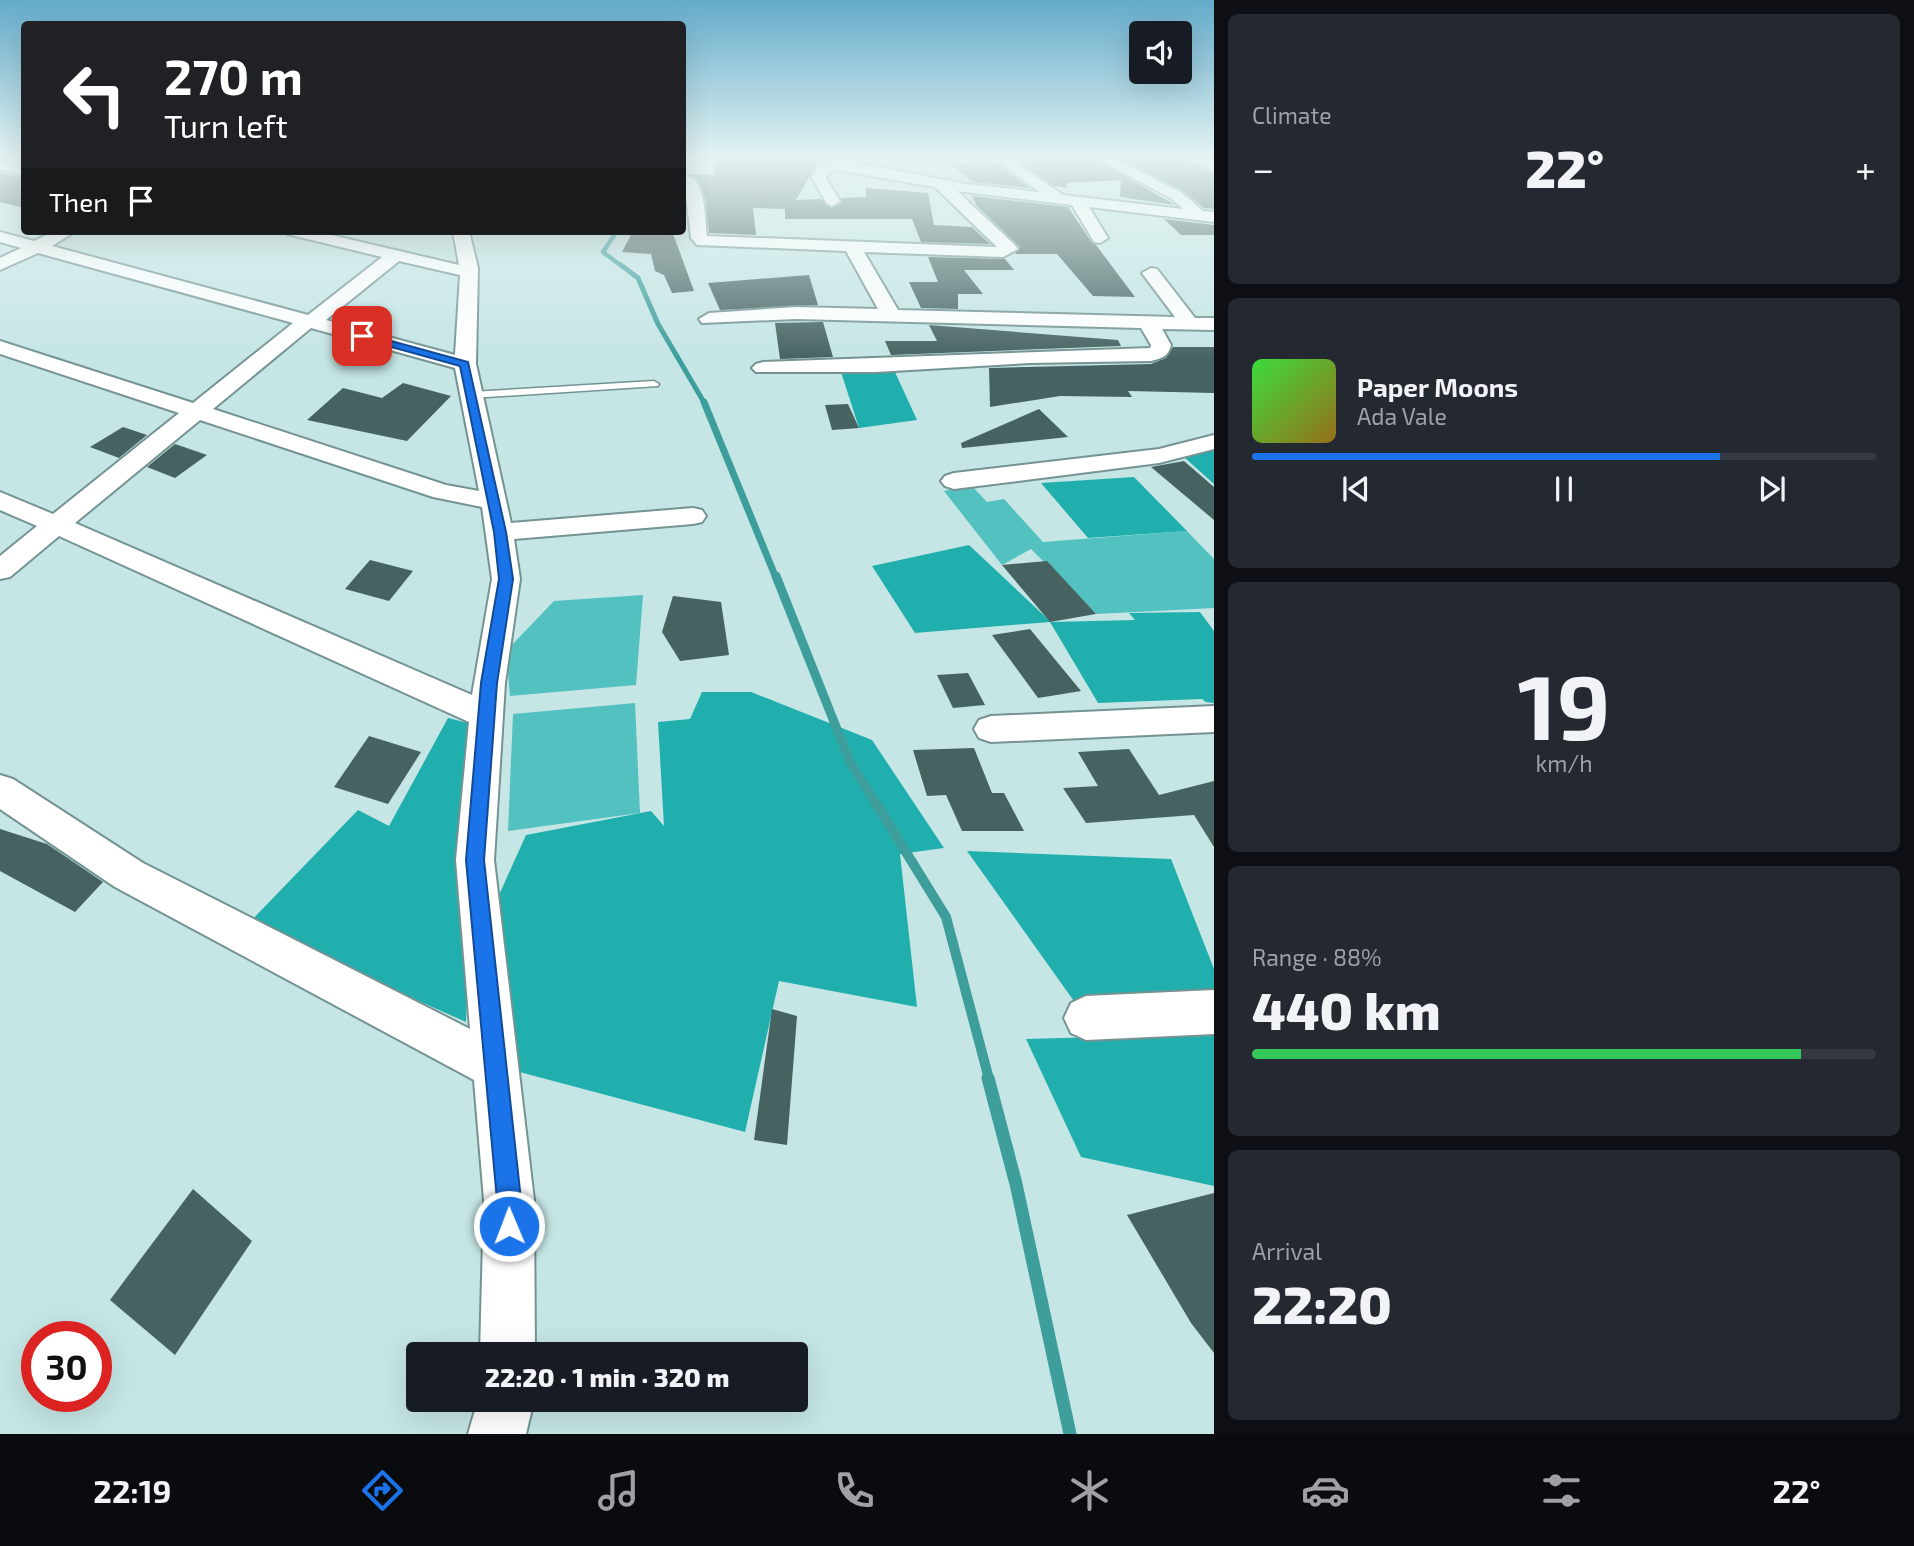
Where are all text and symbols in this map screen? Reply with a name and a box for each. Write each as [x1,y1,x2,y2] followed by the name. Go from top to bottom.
[1129,21,1192,84] map controls
[1129,21,1192,84] button: sound
[164,46,303,105] text: 270 m
[49,49,140,140] icon: left
[1252,101,1332,129] text: Climate
[164,106,288,144] text: Turn left
[1525,136,1604,198] text: 22°
[1252,145,1274,191] text: −
[1855,145,1876,191] text: +
[122,182,160,220] icon: arrive
[49,186,108,217] text: Then
[332,306,392,366] pin
[343,317,381,355] icon: arrive
[1357,371,1518,402] text: Paper Moons
[1357,402,1447,430] text: Ada Vale
[1337,470,1375,508] icon: previous
[1545,470,1583,508] icon: pause
[1753,470,1791,508] icon: next
[1517,649,1611,758] text: 19
[1535,749,1593,777] text: km/h
[1252,943,1381,971] text: Range · 88%
[1252,978,1441,1040] text: 440 km
[472,1189,546,1263] position arrow
[1252,1237,1322,1265] text: Arrival
[1252,1272,1392,1334] text: 22:20
[21,1321,112,1412] speed limit sign: 30
[485,1361,729,1392] text: 22:20 · 1 min · 320 m
[358,1466,407,1515] icon: directions
[594,1466,643,1515] icon: music
[830,1466,879,1515] icon: phone
[1065,1466,1114,1515] icon: climate
[1301,1466,1350,1515] icon: car
[1537,1466,1586,1515] icon: filters
[93,1471,171,1509] text: 22:19
[1772,1471,1821,1509] text: 22°

